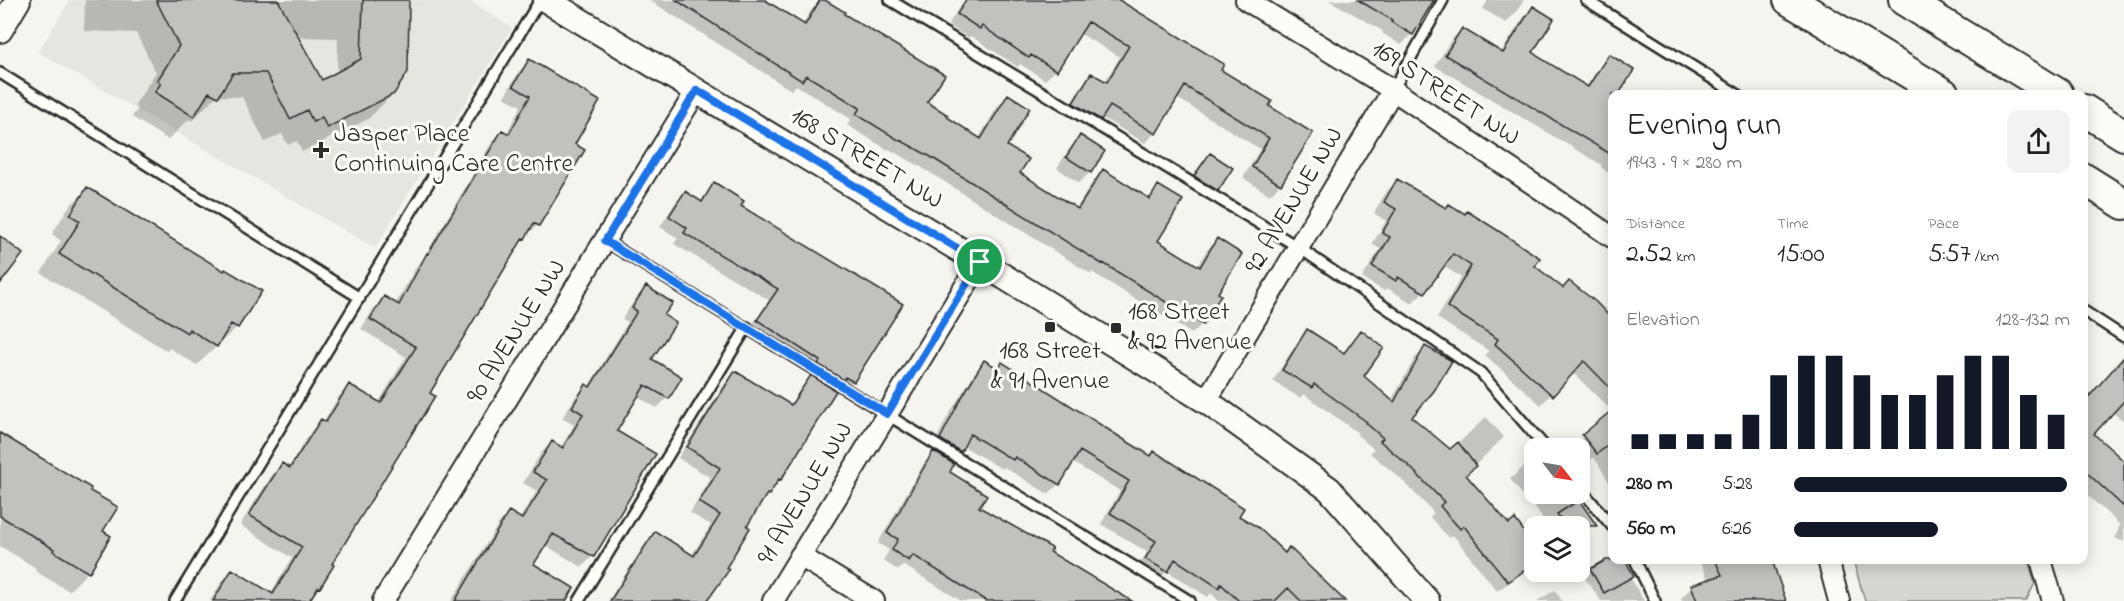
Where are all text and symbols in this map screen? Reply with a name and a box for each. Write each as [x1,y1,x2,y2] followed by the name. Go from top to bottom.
[1363,32,1527,156] street label: 169 STREET NW
[782,98,950,220] street label: 168 STREET NW
[1626,102,1781,150] text: Evening run
[2007,110,2070,173] button: share
[334,116,573,184] place label: Jasper Place Continuing Care Centre
[1236,120,1354,282] street label: 92 AVENUE NW
[312,141,330,159] marker: Jasper Place Continuing Care Centre
[1626,149,1742,178] text: 19:43 · 9 × 280 m
[1626,212,1685,236] text: Distance
[1777,212,1809,236] text: Time
[1928,212,1959,236] text: Pace
[954,236,1005,287] pin
[1626,236,1672,274] text: 2.52
[1777,236,1825,274] text: 15:00
[1928,236,1971,274] text: 5:57
[963,245,996,278] icon: arrive
[1672,245,1695,269] text: km
[1971,245,1999,269] text: /km
[458,253,576,411] street label: 90 AVENUE NW
[1128,294,1252,362] place label: 168 Street & 92 Avenue
[1626,306,1700,335] text: Elevation
[1995,306,2070,335] text: 128–132 m
[1043,320,1057,334] marker: 168 Street & 91 Avenue
[1109,321,1123,335] marker: 168 Street & 92 Avenue
[991,333,1110,401] place label: 168 Street & 91 Avenue
[748,415,864,573] street label: 91 AVENUE NW
[1524,438,1590,504] north arrow
[1524,438,1590,582] map controls
[1626,470,1673,499] text: 280 m
[1722,470,1753,499] text: 5:28
[1626,515,1675,544] text: 560 m
[1722,515,1751,544] text: 6:26
[1524,516,1590,582] button: layers

